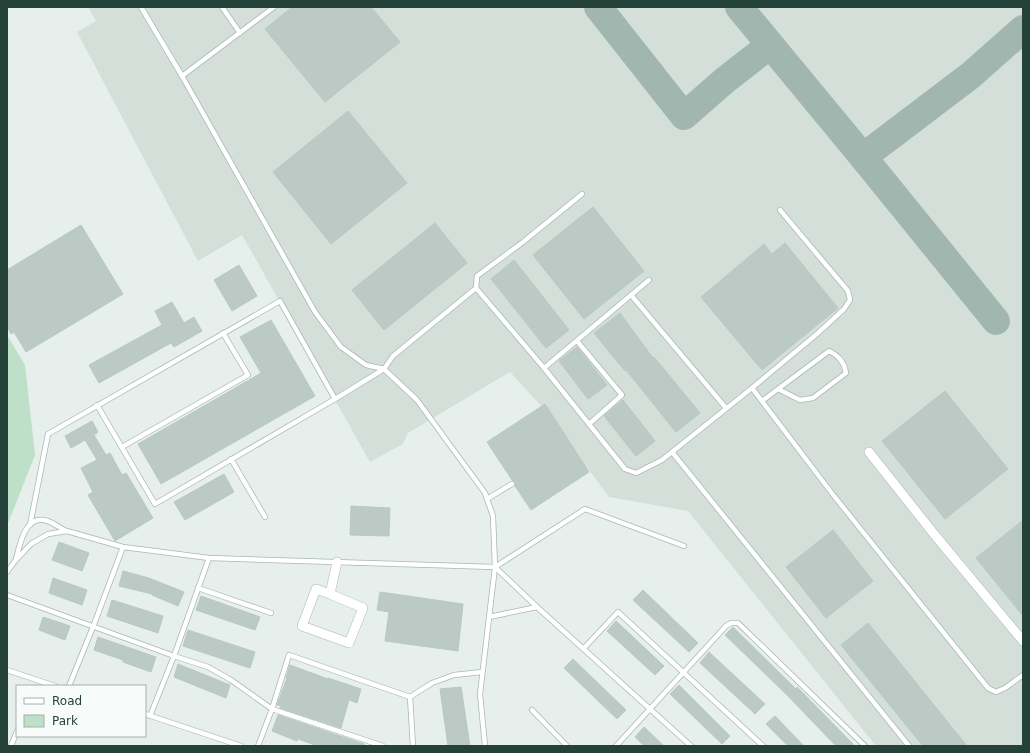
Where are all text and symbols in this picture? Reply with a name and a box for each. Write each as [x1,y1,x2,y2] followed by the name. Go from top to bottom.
[16,685,146,737] legend
[52,694,82,708] text: Road
[52,714,78,728] text: Park

